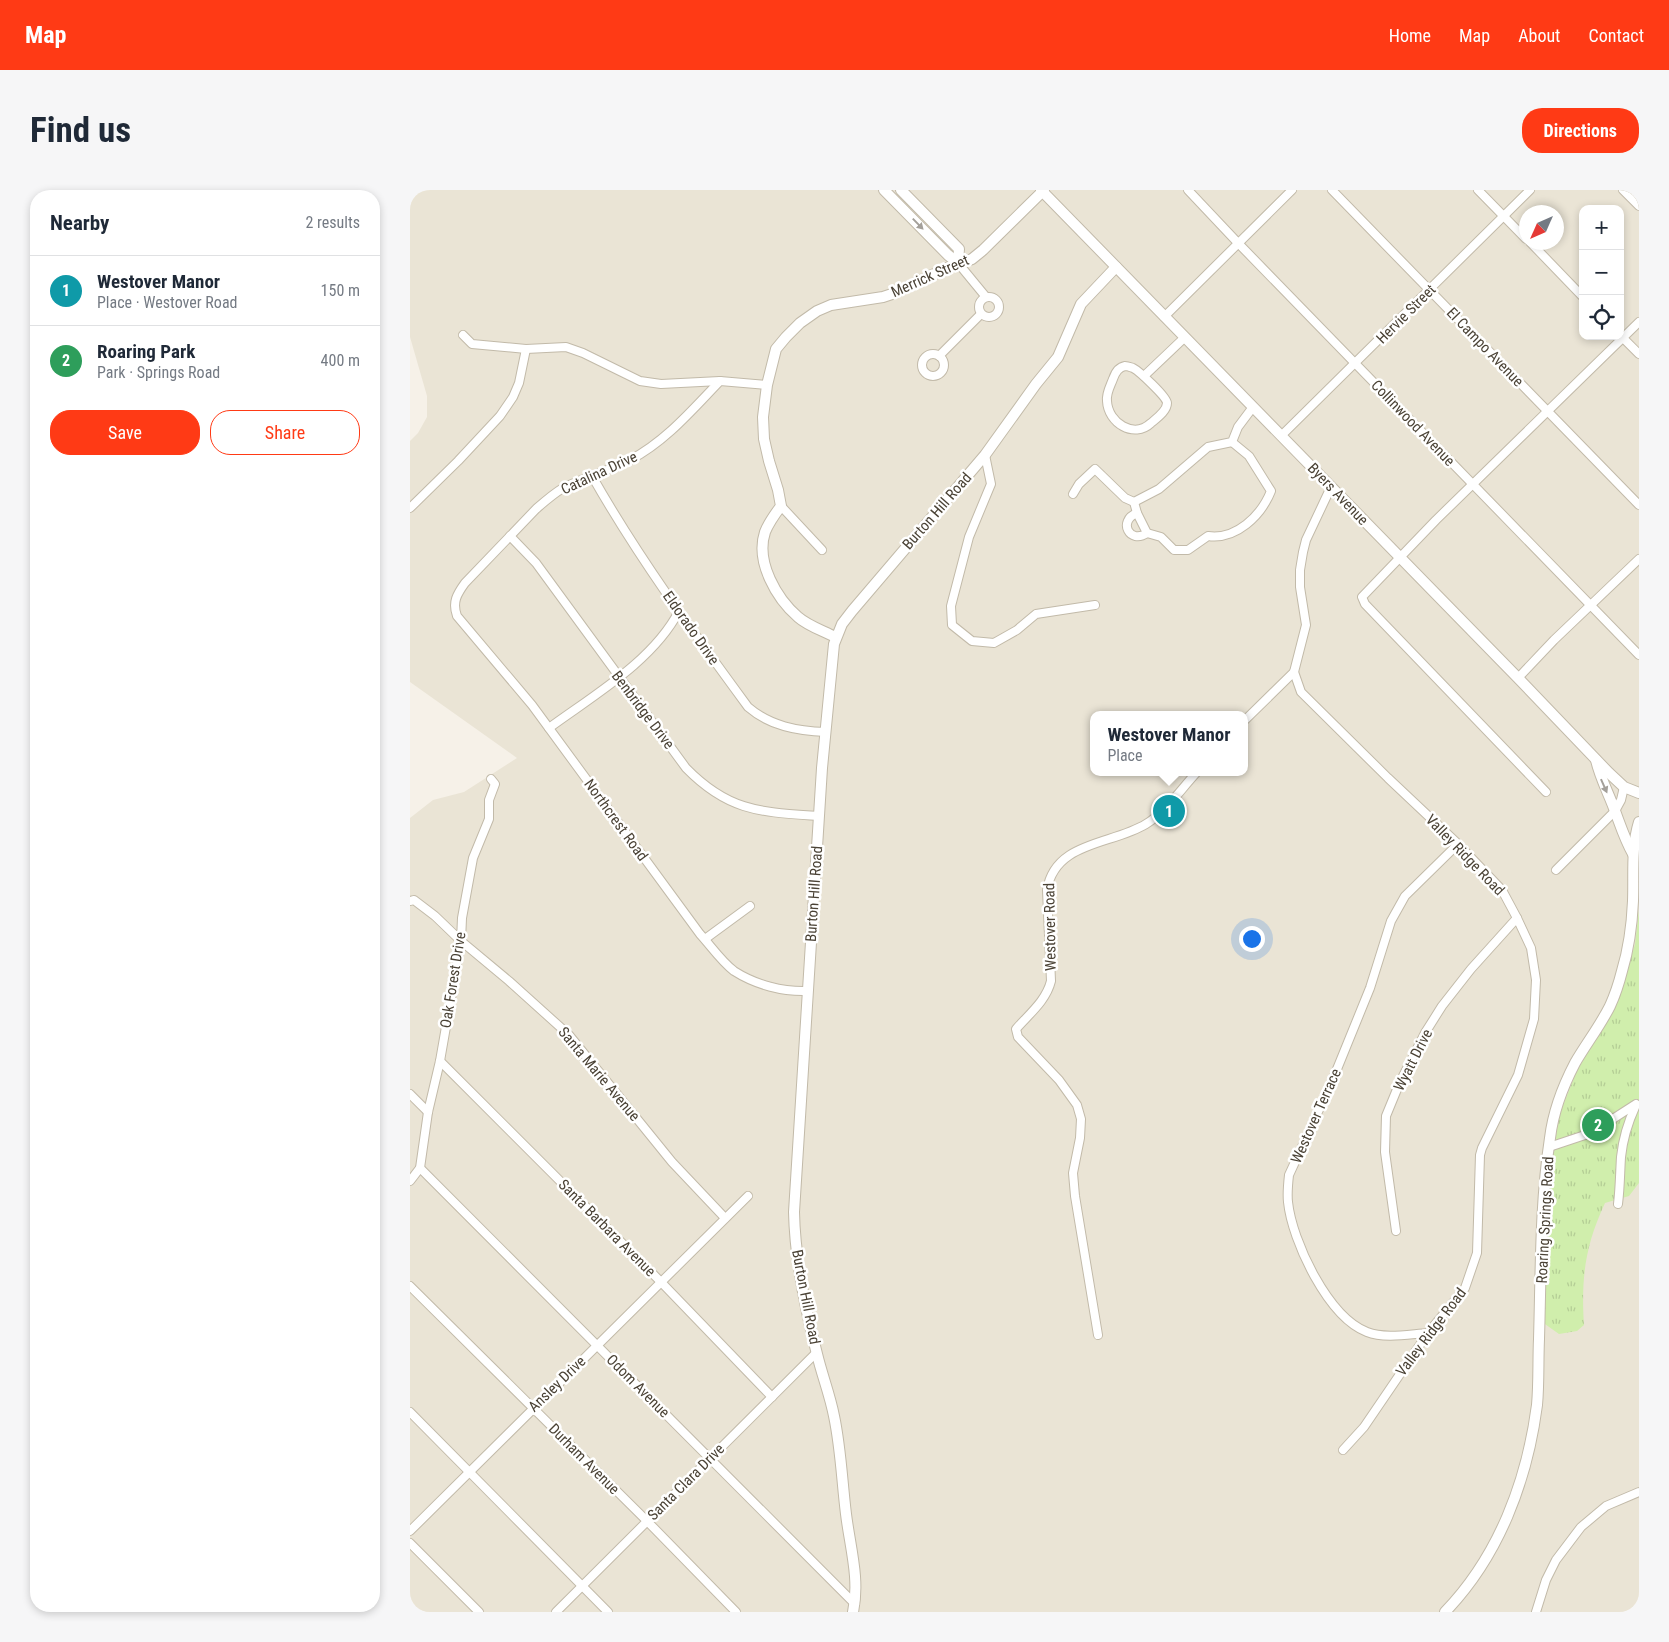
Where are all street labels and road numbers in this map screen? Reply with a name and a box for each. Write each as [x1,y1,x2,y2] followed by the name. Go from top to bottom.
[888,251,972,301] street label: Merrick Street
[1373,281,1439,347] street label: Hervie Street
[1443,304,1527,390] street label: El Campo Avenue
[1367,376,1459,470] street label: Collinwood Avenue
[558,448,640,498] street label: Catalina Drive
[1304,459,1372,529] street label: Byers Avenue
[899,469,975,553] street label: Burton Hill Road
[659,588,723,668] street label: Eldorado Drive
[608,667,678,753] street label: Benbridge Drive
[580,776,652,864] street label: Northcrest Road
[1422,811,1508,899] street label: Valley Ridge Road
[802,845,826,943] street label: Burton Hill Road
[1040,883,1060,971] street label: Westover Road
[437,931,469,1029] street label: Oak Forest Drive
[554,1023,644,1125] street label: Santa Marie Avenue
[1390,1026,1436,1094] street label: Wyatt Drive
[1287,1066,1345,1166] street label: Westover Terrace
[1533,1156,1557,1284] street label: Roaring Springs Road
[555,1176,659,1280] street label: Santa Barbara Avenue
[788,1248,824,1346] street label: Burton Hill Road
[1392,1284,1470,1380] street label: Valley Ridge Road
[603,1351,673,1421] street label: Odom Avenue
[525,1352,589,1416] street label: Ansley Drive
[545,1420,623,1498] street label: Durham Avenue
[644,1440,728,1524] street label: Santa Clara Drive

